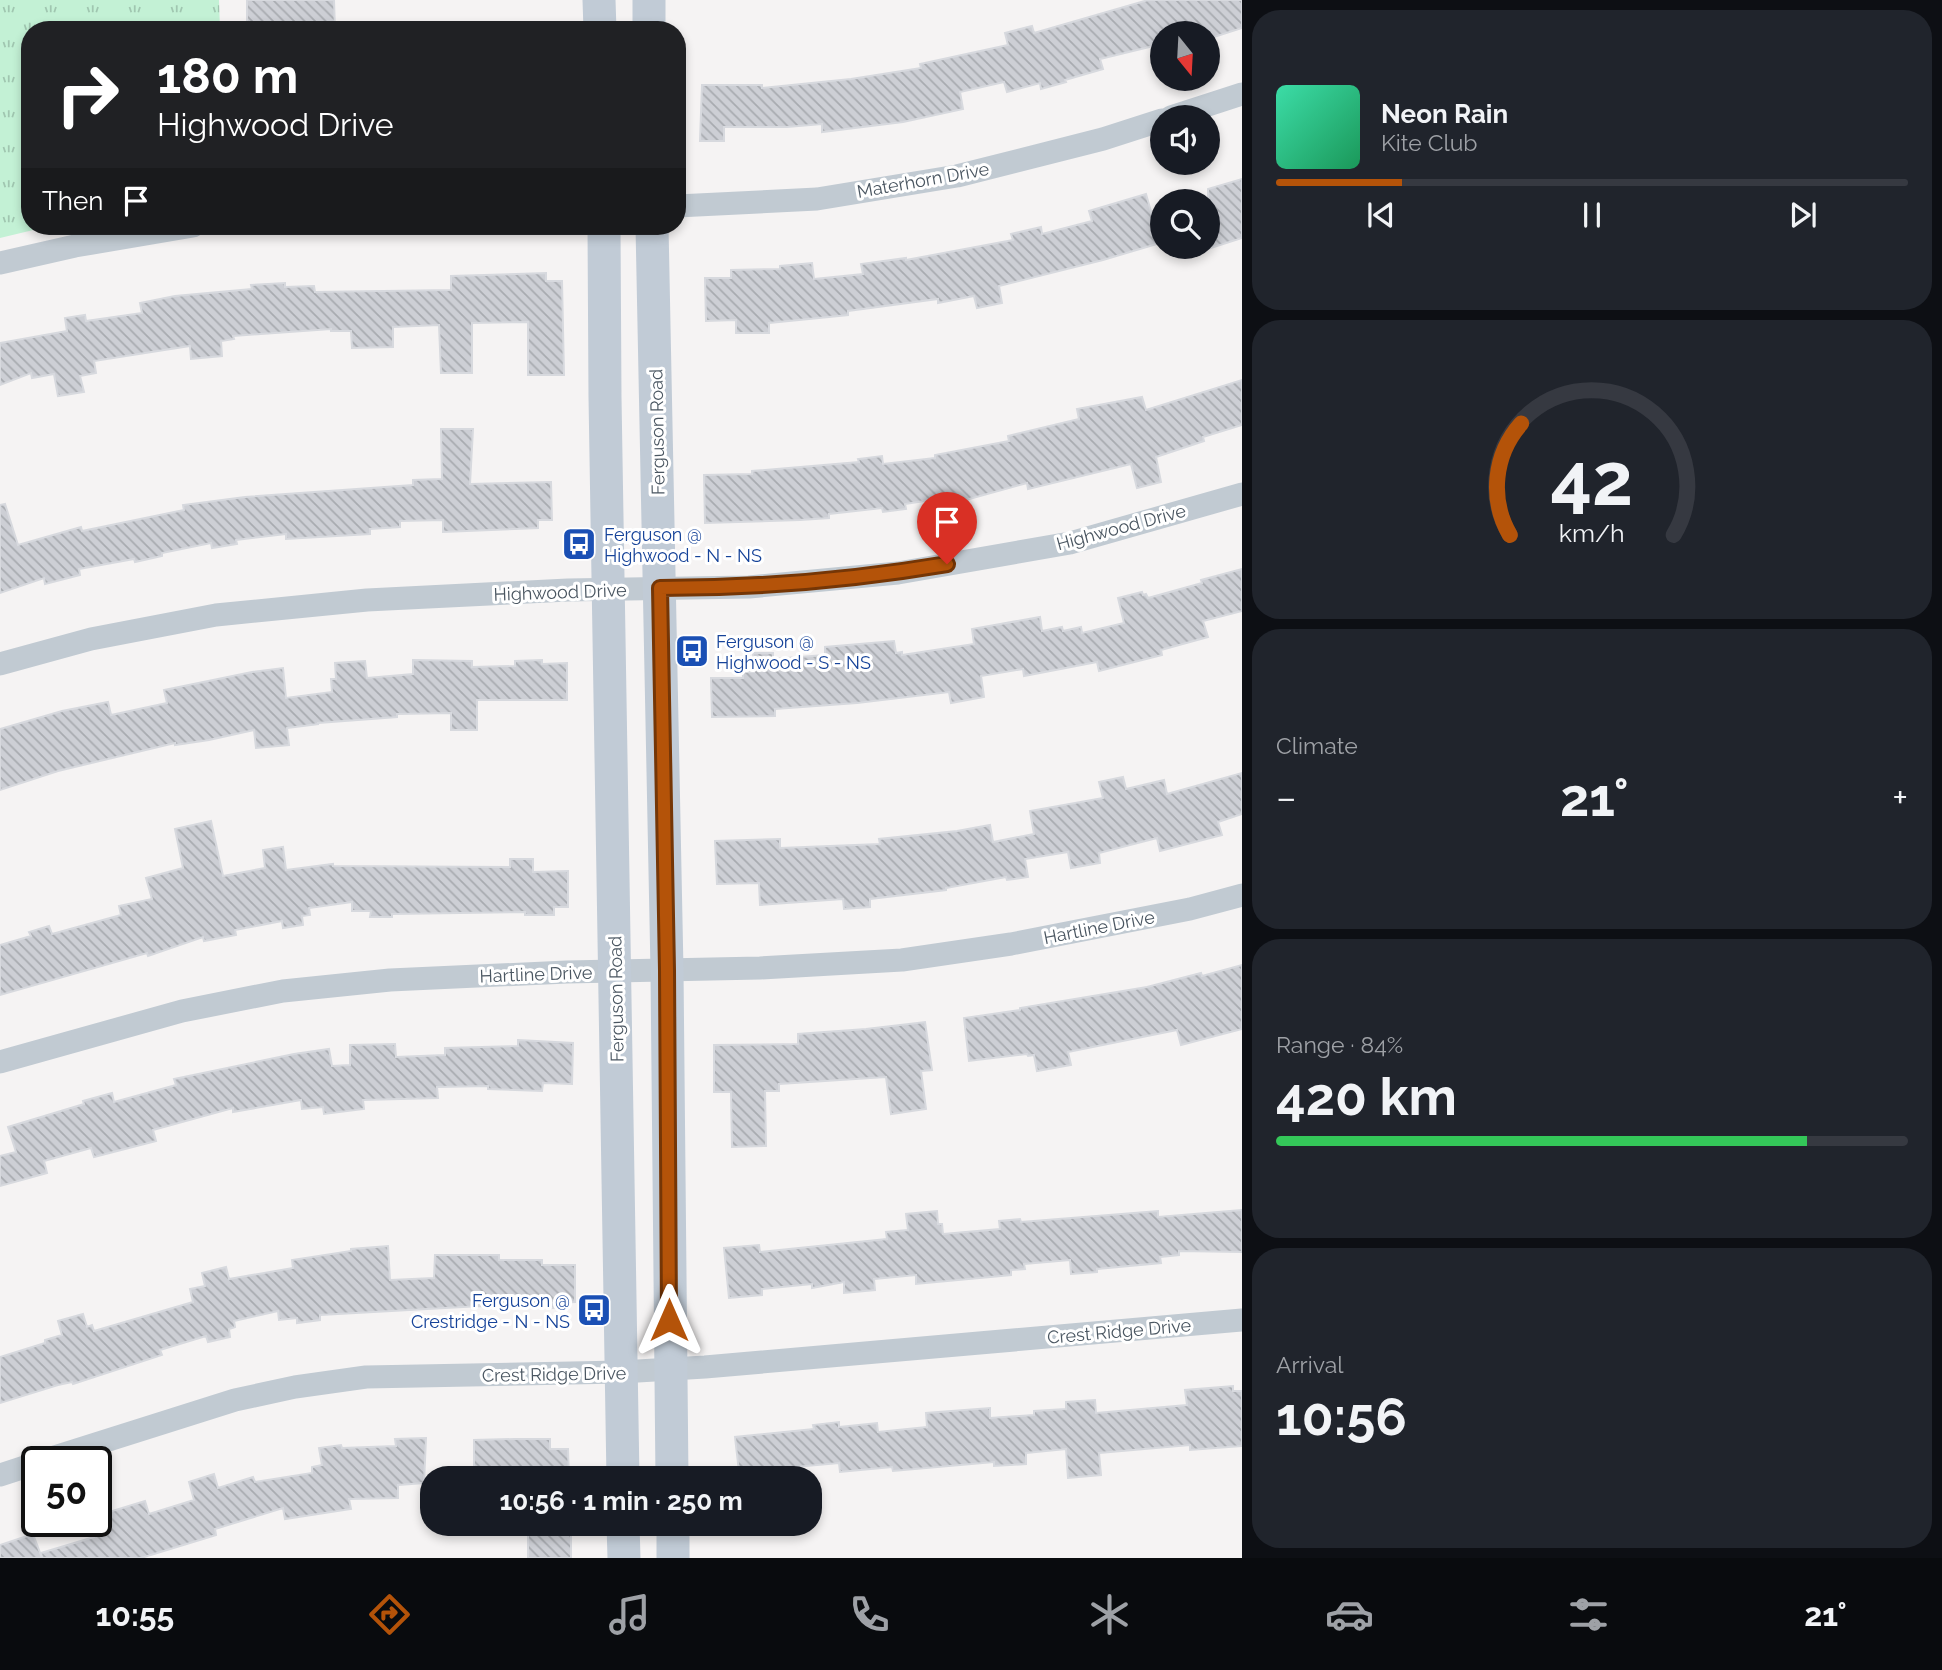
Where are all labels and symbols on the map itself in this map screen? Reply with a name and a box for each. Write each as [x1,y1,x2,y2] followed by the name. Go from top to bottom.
[1150,21,1220,91] north arrow
[855,158,991,202] street label: Materhorn Drive
[645,369,669,495] street label: Ferguson Road
[917,492,977,564] pin
[1054,500,1188,554] street label: Highwood Drive
[604,524,762,566] place label: Ferguson @ Highwood - N - NS
[560,525,598,563] bus stop icon: Ferguson @ Highwood - N - NS
[493,579,627,605] street label: Highwood Drive
[716,631,871,673] place label: Ferguson @ Highwood - S - NS
[673,632,711,670] bus stop icon: Ferguson @ Highwood - S - NS
[1042,906,1157,948] street label: Hartline Drive
[604,936,628,1062] street label: Ferguson Road
[479,962,593,986] street label: Hartline Drive
[632,1283,706,1357] position arrow
[411,1290,570,1332] place label: Ferguson @ Crestridge - N - NS
[575,1291,613,1329] bus stop icon: Ferguson @ Crestridge - N - NS
[1046,1314,1192,1348] street label: Crest Ridge Drive
[482,1362,627,1386] street label: Crest Ridge Drive
[21,1446,112,1537] speed limit sign: 50

